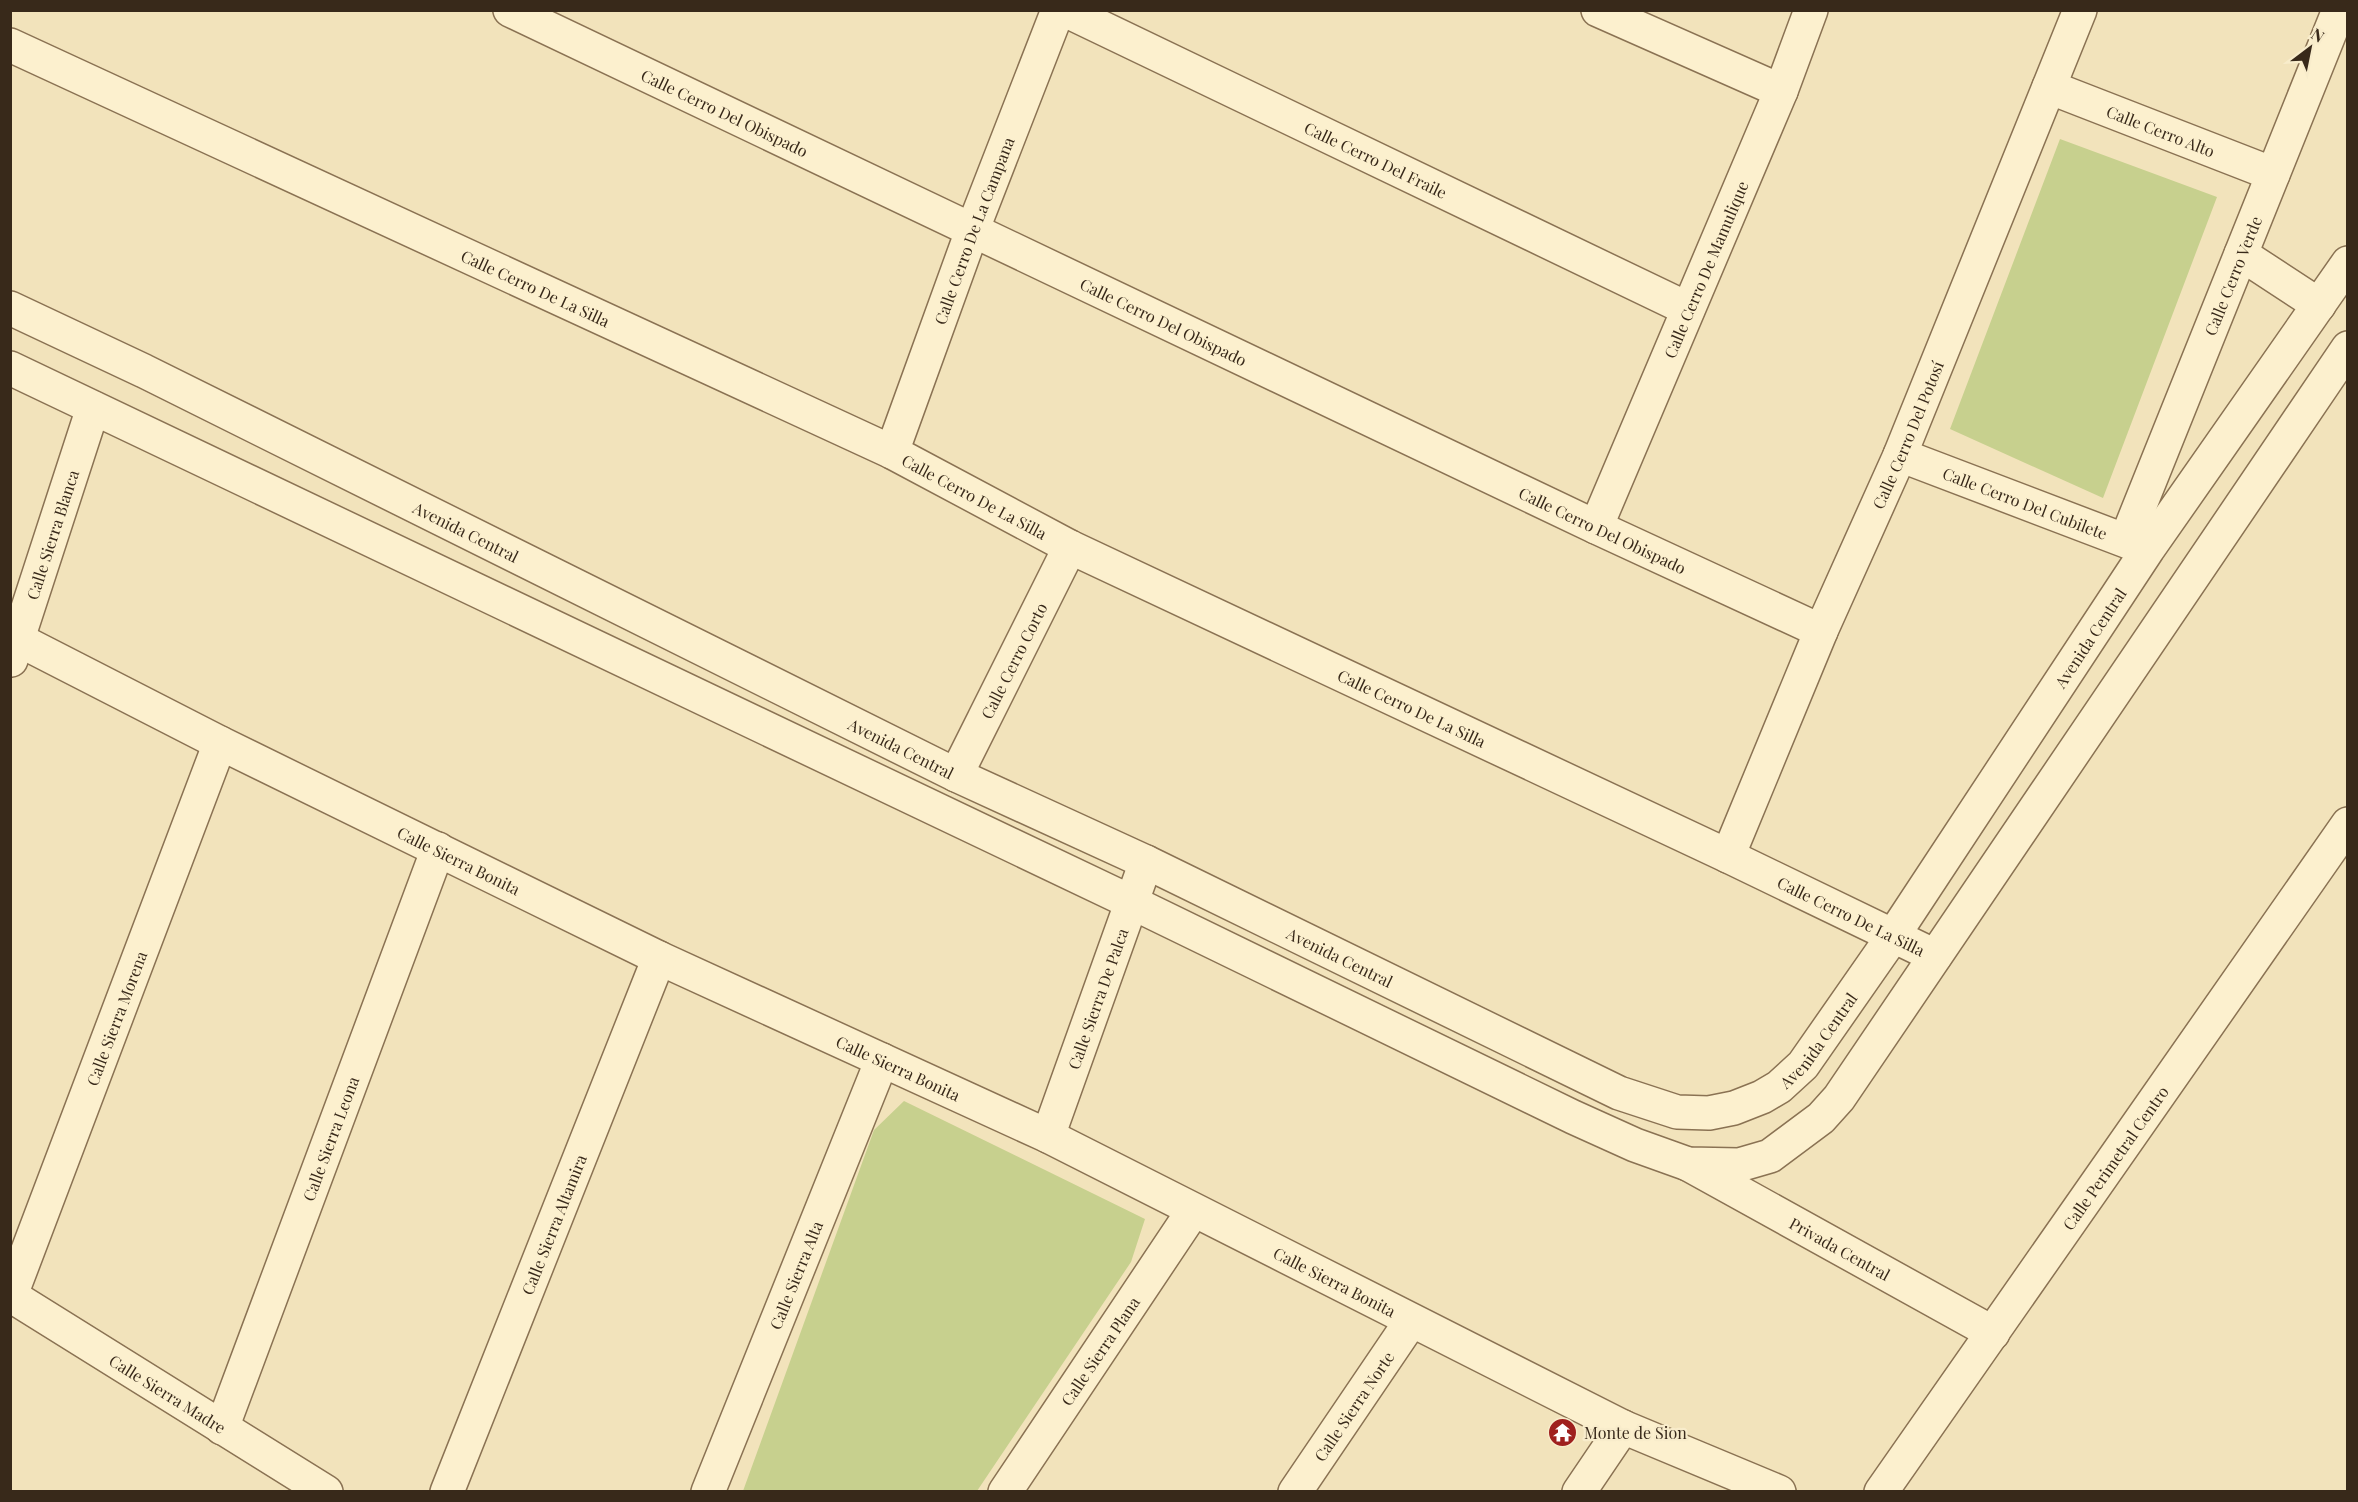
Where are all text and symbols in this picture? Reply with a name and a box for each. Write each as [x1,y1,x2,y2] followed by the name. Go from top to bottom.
[2280,18,2340,78] north arrow
[2308,23,2329,47] text: N
[638,64,812,161] street label: Calle Cerro Del Obispado
[2104,100,2218,161] street label: Calle Cerro Alto
[1301,116,1451,202] street label: Calle Cerro Del Fraile
[929,134,1018,327] street label: Calle Cerro De La Campana
[1658,177,1752,361] street label: Calle Cerro De Mamulique
[2199,213,2266,338] street label: Calle Cerro Verde
[458,244,613,331] street label: Calle Cerro De La Silla
[1077,273,1251,370] street label: Calle Cerro Del Obispado
[1867,357,1948,512] street label: Calle Cerro Del Potosí
[899,449,1051,543] street label: Calle Cerro De La Silla
[1940,462,2111,544] street label: Calle Cerro Del Cubilete
[21,467,83,602] street label: Calle Sierra Blanca
[1516,481,1690,578] street label: Calle Cerro Del Obispado
[409,496,523,567] street label: Avenida Central
[2049,583,2130,692] street label: Avenida Central
[975,599,1051,722] street label: Calle Cerro Corto
[1335,664,1489,751] street label: Calle Cerro De La Silla
[844,712,958,783] street label: Avenida Central
[394,821,524,899] street label: Calle Sierra Bonita
[1774,871,1928,960] street label: Calle Cerro De La Silla
[1283,922,1397,992] street label: Avenida Central
[1062,925,1132,1072] street label: Calle Sierra De Palca
[81,948,151,1089] street label: Calle Sierra Morena
[1774,988,1861,1093] street label: Avenida Central
[833,1030,964,1105] street label: Calle Sierra Bonita
[297,1073,363,1204] street label: Calle Sierra Leona
[2057,1081,2172,1234] street label: Calle Perimetral Centro
[516,1151,591,1298] street label: Calle Sierra Altamira
[1786,1212,1895,1285] street label: Privada Central
[764,1218,827,1332] street label: Calle Sierra Alta
[1270,1242,1400,1321] street label: Calle Sierra Bonita
[1056,1292,1144,1409] street label: Calle Sierra Plana
[1309,1347,1398,1465] street label: Calle Sierra Norte
[106,1349,230,1438] street label: Calle Sierra Madre
[1547,1416,1579,1448] temple icon: Monte de Sion
[1584,1422,1687,1443] place label: Monte de Sion

